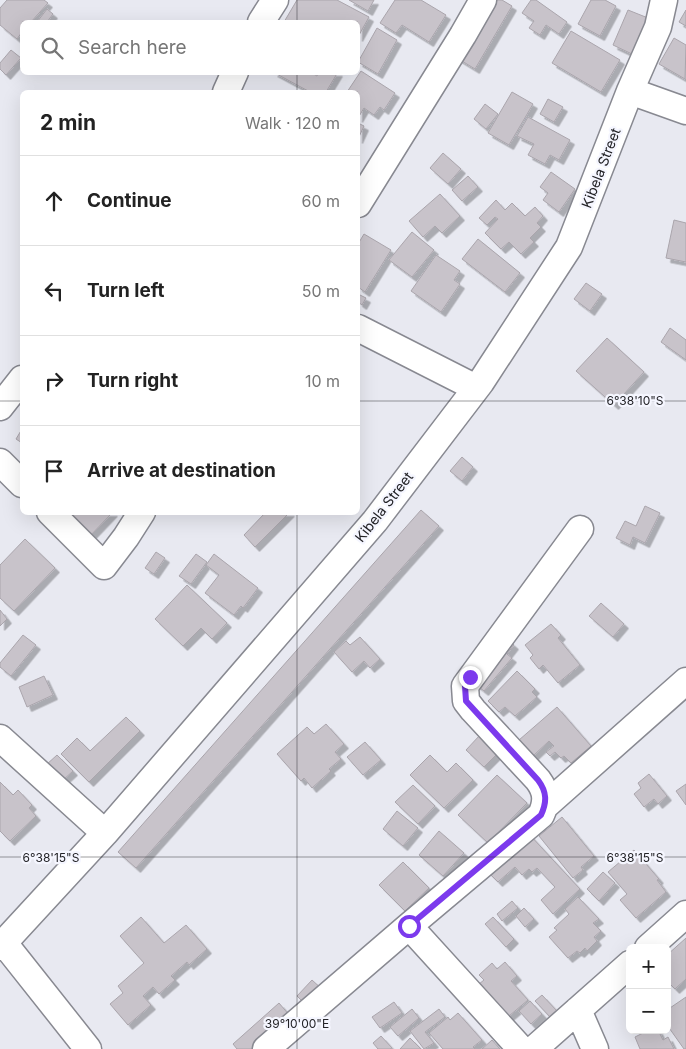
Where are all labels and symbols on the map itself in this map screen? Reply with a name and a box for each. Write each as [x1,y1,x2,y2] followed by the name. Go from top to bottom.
[577,125,624,210] street label: Kibela Street
[606,393,664,408] text: 6°38'10"S
[351,468,417,545] street label: Kibela Street
[459,666,482,689] route end
[23,850,80,865] text: 6°38'15"S
[607,850,664,865] text: 6°38'15"S
[398,915,421,938] route start
[265,1016,329,1031] text: 39°10'00"E

